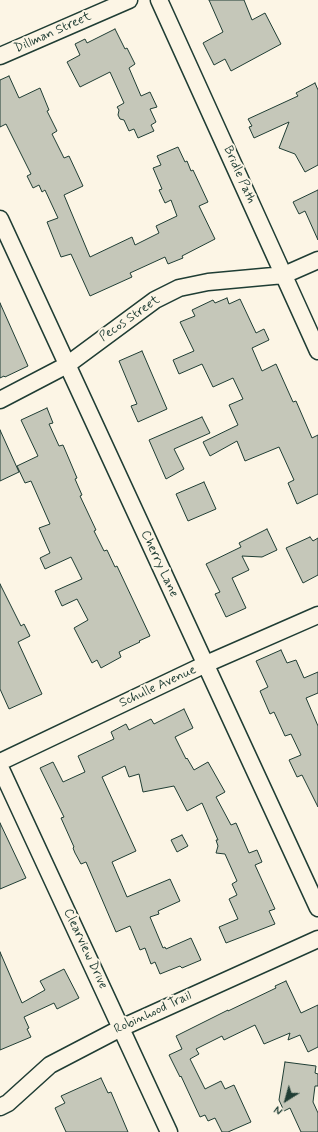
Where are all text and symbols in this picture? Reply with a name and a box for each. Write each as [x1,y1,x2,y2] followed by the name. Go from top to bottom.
[12,9,94,57] street label: Dillman Street
[219,144,259,206] street label: Bridle Path
[97,292,163,346] street label: Pecos Street
[137,528,181,600] street label: Cherry Lane
[117,662,199,712] street label: Schulle Avenue
[60,906,110,992] street label: Clearview Drive
[112,988,194,1038] street label: Robinhood Trail
[266,1080,306,1120] north arrow
[272,1102,286,1117] text: N

